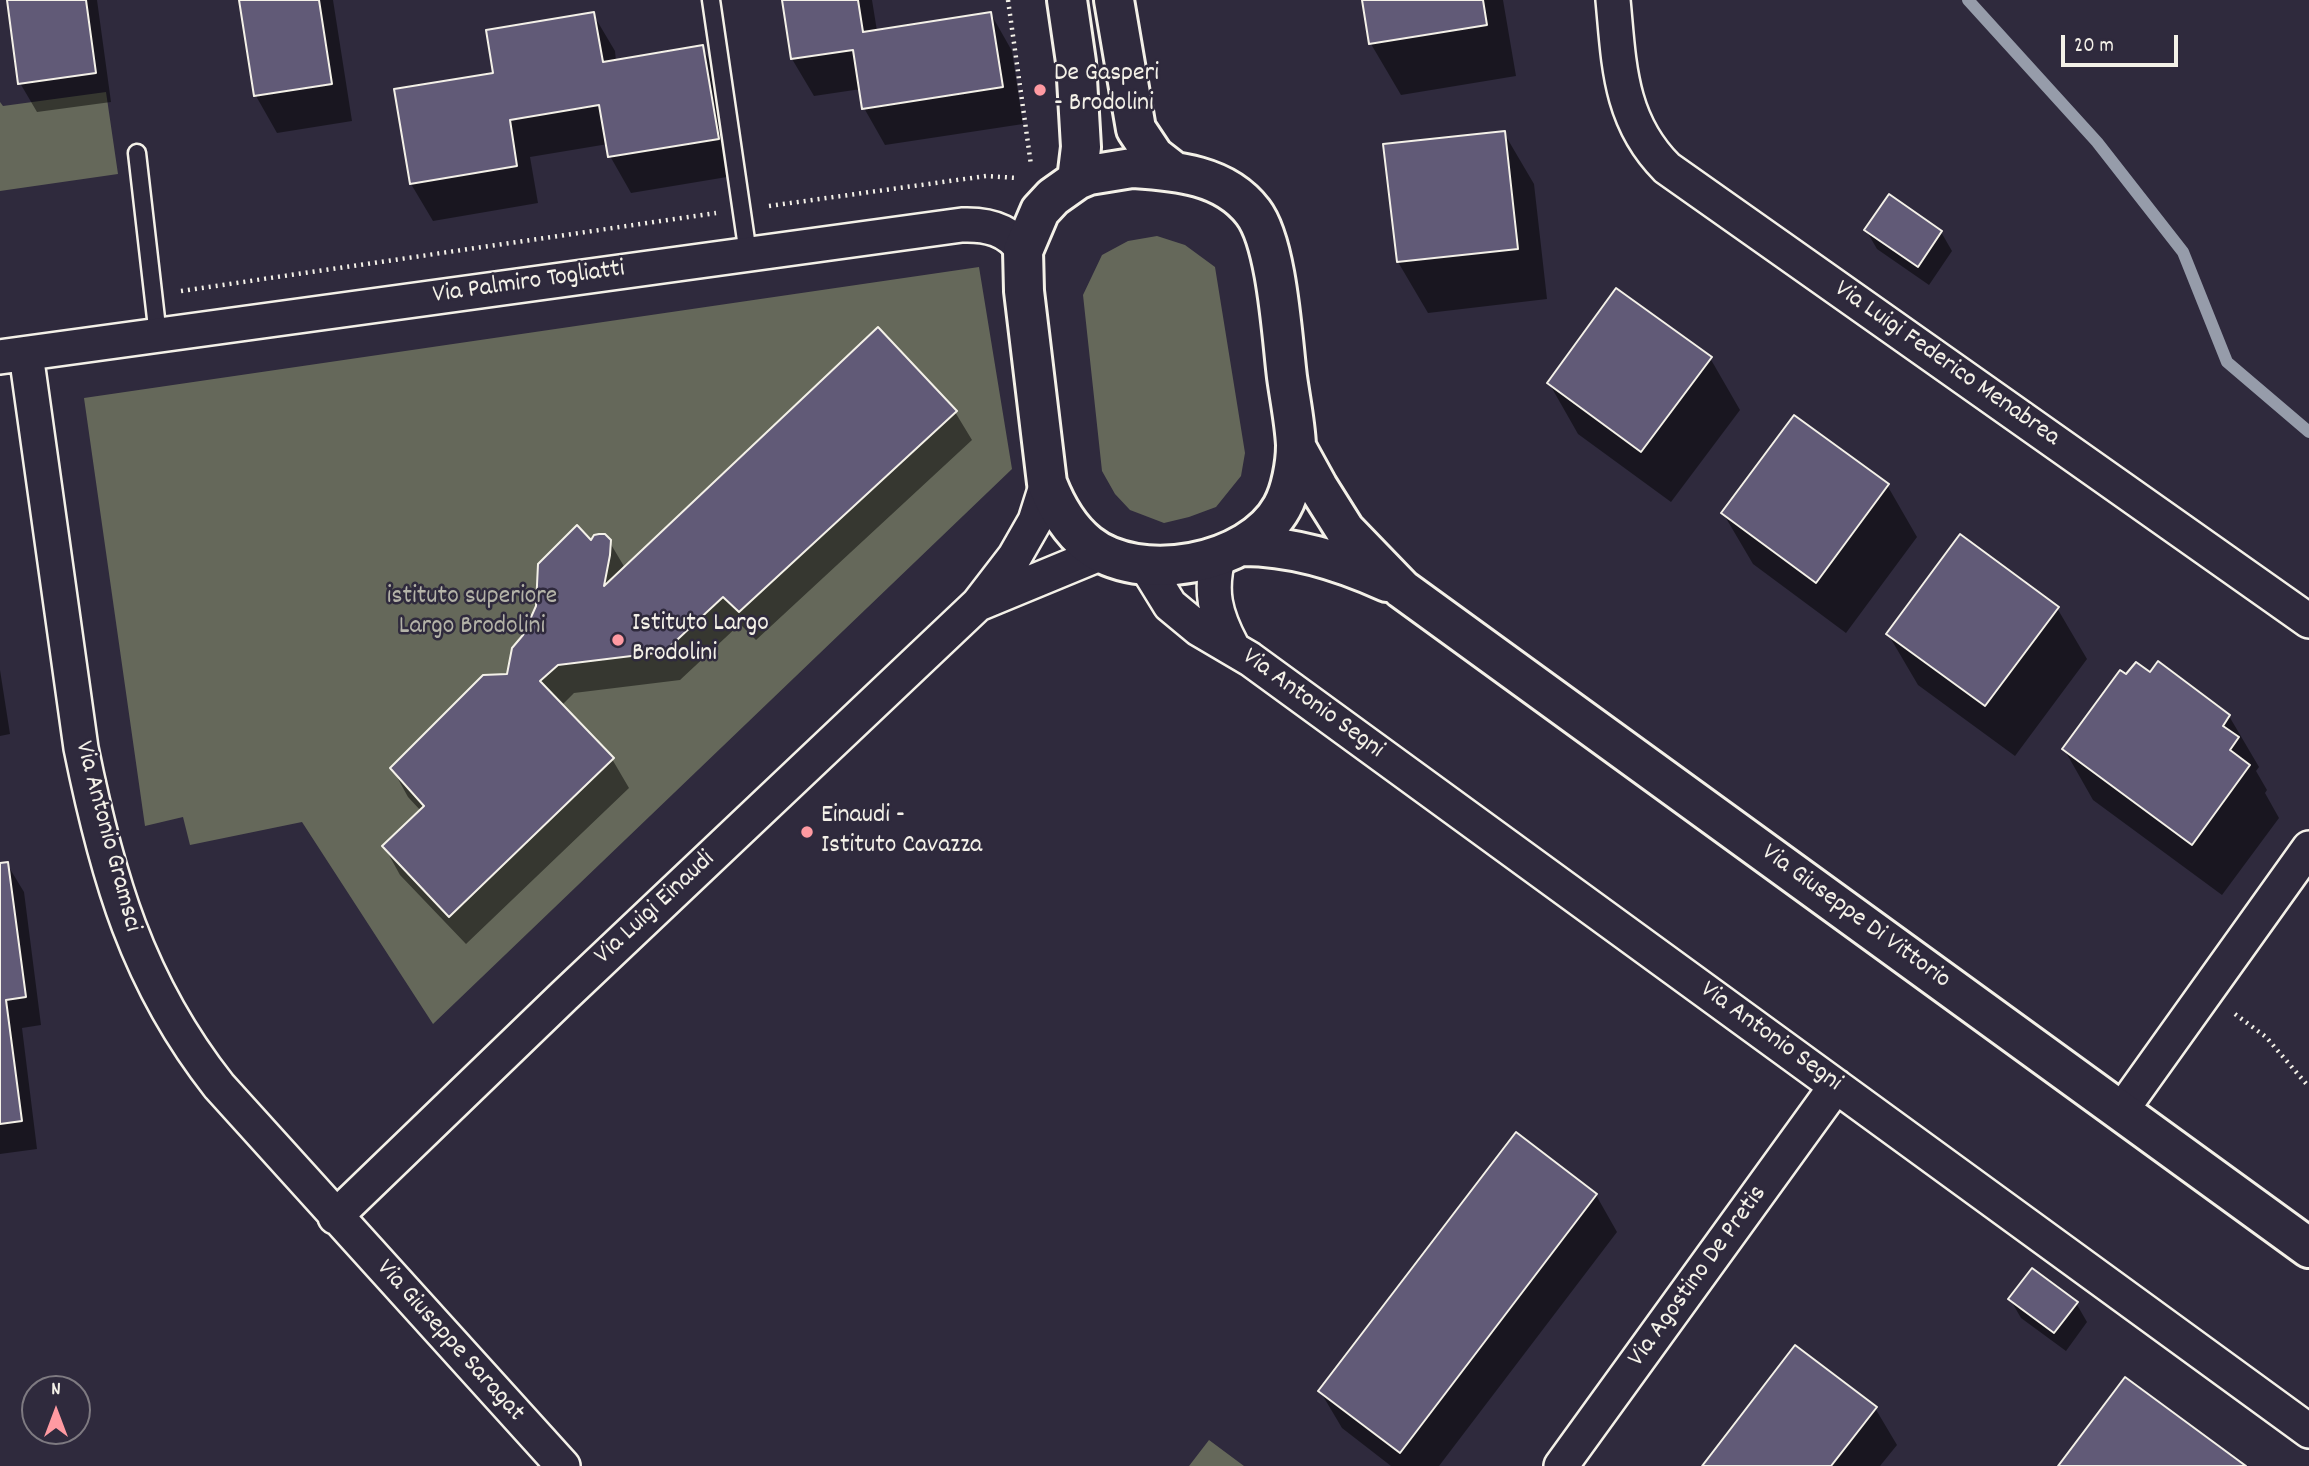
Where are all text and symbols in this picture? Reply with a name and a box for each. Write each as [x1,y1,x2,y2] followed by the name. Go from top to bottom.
[2064,21,2181,65] scale bar
[2074,32,2114,62] text: 20 m
[1054,59,1159,120] place label: De Gasperi - Brodolini
[1032,82,1048,98] marker: De Gasperi - Brodolini
[431,255,627,313] street label: Via Palmiro Togliatti
[1827,275,2065,455] street label: Via Luigi Federico Menabrea
[387,582,557,644] park label: istituto superiore Largo Brodolini
[632,609,769,670] place label: Istituto Largo Brodolini
[610,632,626,648] marker: Istituto Largo Brodolini
[1235,643,1389,767] street label: Via Antonio Segni
[66,738,146,936] street label: Via Antonio Gramsci
[821,801,982,862] place label: Einaudi - Istituto Cavazza
[799,824,815,840] marker: Einaudi - Istituto Cavazza
[1754,839,1956,997] street label: Via Giuseppe Di Vittorio
[589,845,723,973] street label: Via Luigi Einaudi
[1693,976,1847,1100] street label: Via Antonio Segni
[1623,1180,1775,1374] street label: Via Agostino De Pretis
[368,1255,530,1429] street label: Via Giuseppe Saragat
[21,1375,91,1445] north arrow
[51,1377,61,1404] text: N

